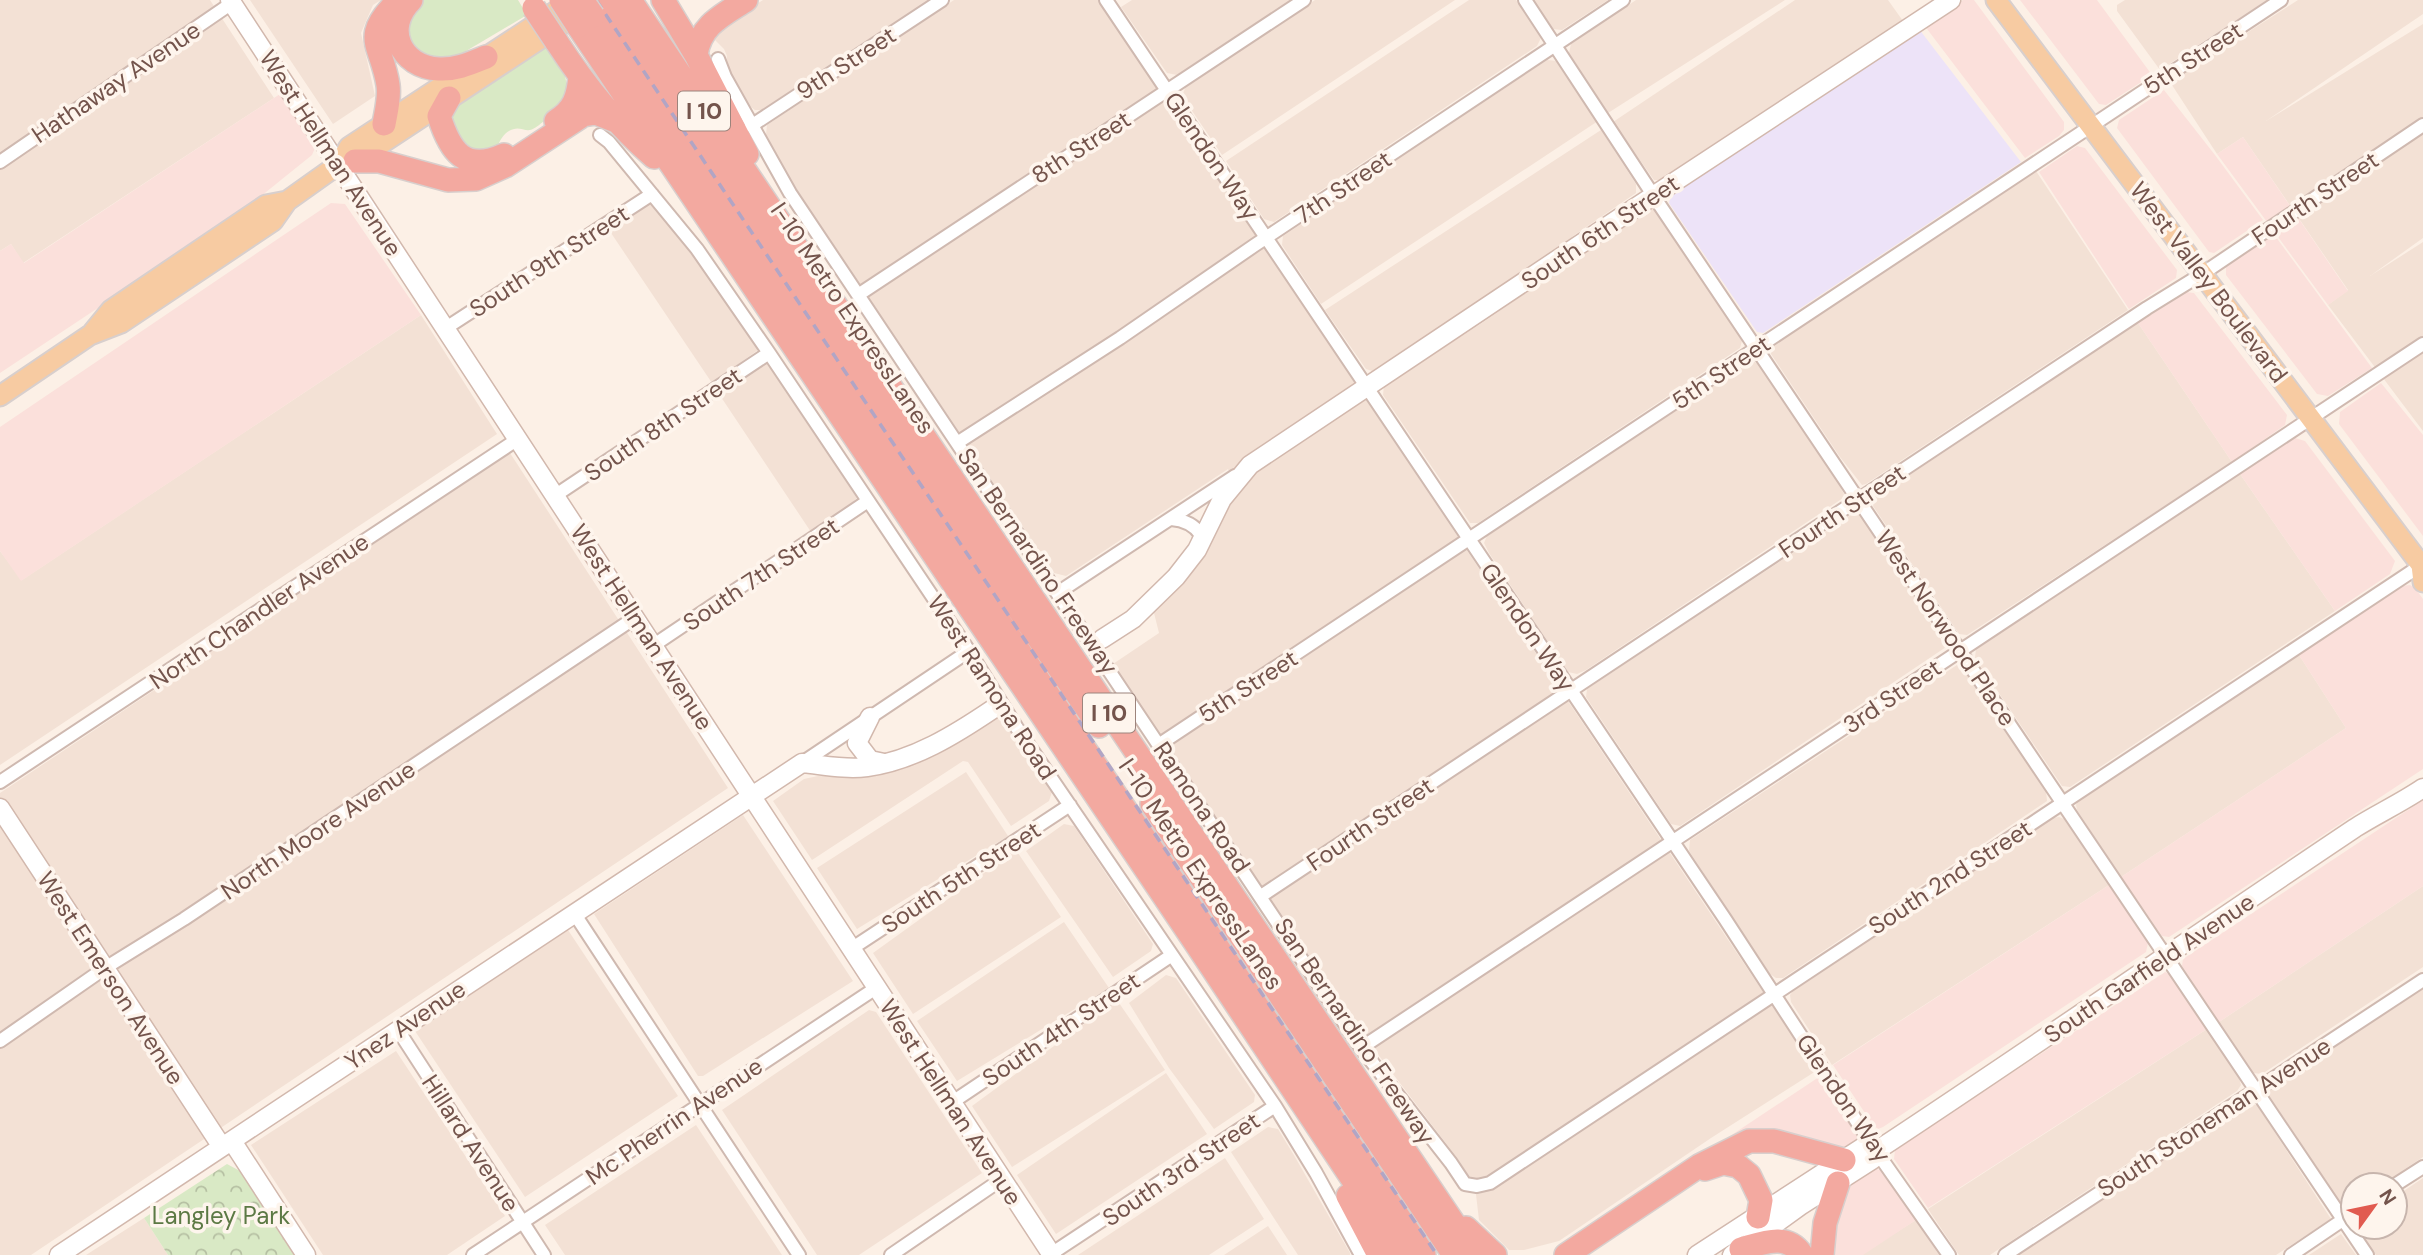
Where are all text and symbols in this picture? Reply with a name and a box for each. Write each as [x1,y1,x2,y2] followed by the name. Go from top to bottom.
[26,14,206,150] street label: Hathaway Avenue
[2137,14,2249,102] street label: 5th Street
[790,19,902,107] street label: 9th Street
[253,44,409,262] street label: West Hellman Avenue
[1158,86,1266,226] street label: Glendon Way
[678,92,730,130] road number: I 10
[1026,103,1136,191] street label: 8th Street
[1289,143,1397,231] street label: 7th Street
[2245,144,2385,252] street label: Fourth Street
[1515,168,1685,296] street label: South 6th Street
[2123,175,2295,389] street label: West Valley Boulevard
[764,196,942,440] street label: I-10 Metro ExpressLanes
[463,198,635,324] street label: South 9th Street
[1666,328,1776,416] street label: 5th Street
[578,360,748,488] street label: South 8th Street
[951,442,1125,680] street label: San Bernardino Freeway
[1772,457,1912,565] street label: Fourth Street
[677,510,845,638] street label: South 7th Street
[564,518,720,736] street label: West Hellman Avenue
[1869,524,2023,732] street label: West Norwood Place
[143,526,375,696] street label: North Chandler Avenue
[1474,557,1582,697] street label: Glendon Way
[921,589,1063,785] street label: West Ramona Road
[1192,642,1304,730] street label: 5th Street
[1837,652,1947,740] street label: 3rd Street
[1083,694,1135,733] road number: I 10
[1147,735,1257,879] street label: Ramona Road
[1112,752,1290,996] street label: I-10 Metro ExpressLanes
[215,753,421,907] street label: North Moore Avenue
[1300,770,1440,878] street label: Fourth Street
[1862,813,2038,941] street label: South 2nd Street
[876,814,1046,940] street label: South 5th Street
[30,865,192,1091] street label: West Emerson Avenue
[2038,886,2260,1050] street label: South Garfield Avenue
[1268,912,1442,1150] street label: San Bernardino Freeway
[976,965,1146,1093] street label: South 4th Street
[339,973,471,1077] street label: Ynez Avenue
[873,993,1029,1211] street label: West Hellman Avenue
[1790,1028,1898,1168] street label: Glendon Way
[2091,1030,2337,1204] street label: South Stoneman Avenue
[580,1050,768,1192] street label: Mc Pherrin Avenue
[415,1069,527,1217] street label: Hillard Avenue
[1096,1105,1266,1233] street label: South 3rd Street
[2339,1171,2409,1241] north arrow
[2374,1184,2402,1210] text: N
[152,1200,290,1231] park label: Langley Park

